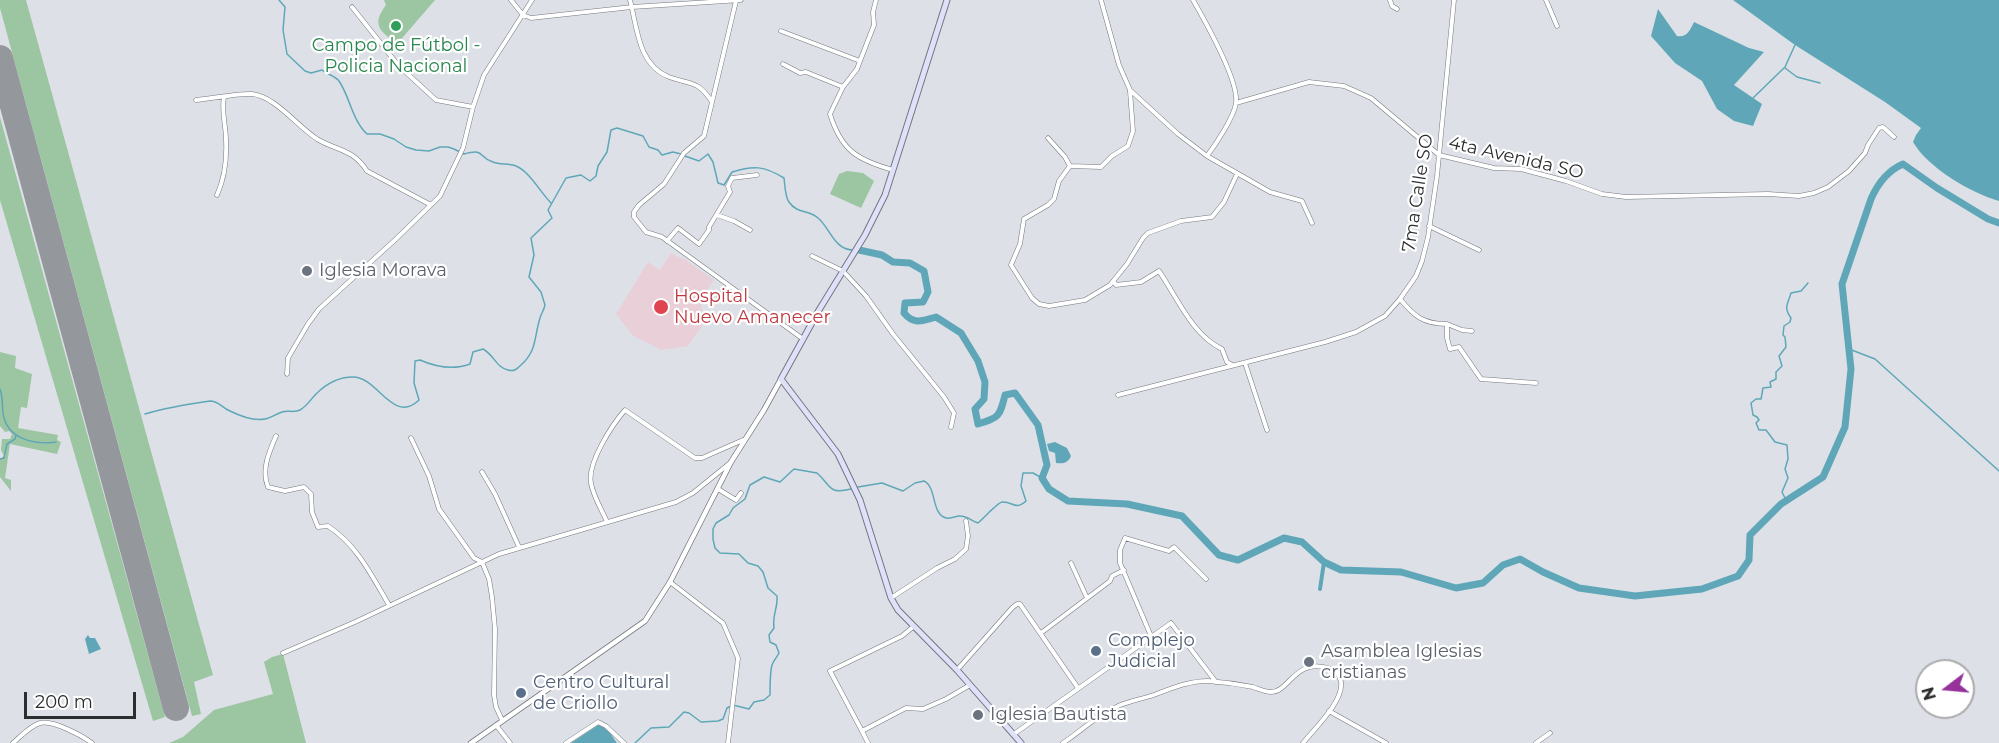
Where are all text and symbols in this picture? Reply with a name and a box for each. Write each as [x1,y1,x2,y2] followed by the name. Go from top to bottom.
[389,19,403,33] marker: Campo de Fútbol - Policia Nacional
[312,35,480,78] place label: Campo de Fútbol - Policia Nacional
[1398,132,1438,254] street label: 7ma Calle SO
[1446,132,1586,184] street label: 4ta Avenida SO
[319,260,447,282] place label: Iglesia Morava
[300,264,314,278] marker: Iglesia Morava
[674,286,831,328] place label: Hospital Nuevo Amanecer
[652,298,670,316] marker: Hospital Nuevo Amanecer
[1108,630,1195,672] place label: Complejo Judicial
[1321,641,1482,684] place label: Asamblea Iglesias cristianas
[1089,644,1103,658] marker: Complejo Judicial
[1302,655,1316,669] marker: Asamblea Iglesias cristianas
[1915,659,1975,719] north arrow
[533,672,669,714] place label: Centro Cultural de Criollo
[27,680,140,718] scale bar
[1918,685,1940,702] text: N
[514,686,528,700] marker: Centro Cultural de Criollo
[35,691,93,713] text: 200 m
[990,704,1127,726] place label: Iglesia Bautista
[971,708,985,722] marker: Iglesia Bautista

